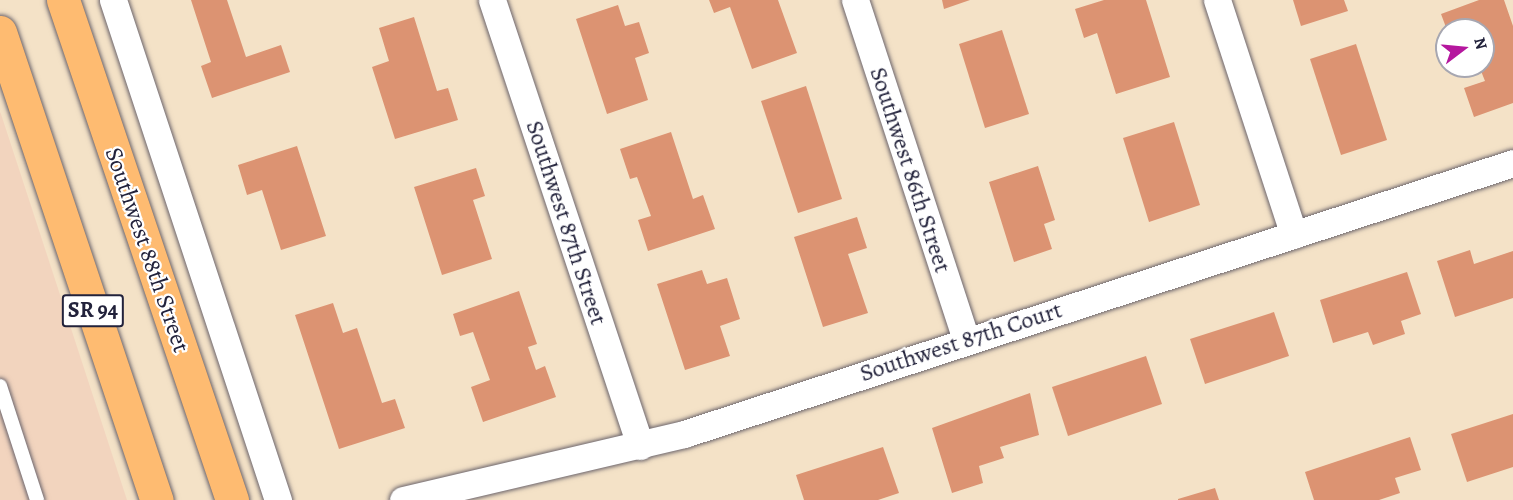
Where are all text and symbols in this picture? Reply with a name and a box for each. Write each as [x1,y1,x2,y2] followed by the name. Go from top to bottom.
[1435,18,1495,78] north arrow
[1468,35,1493,52] text: N
[863,64,957,276] street label: Southwest 86th Street
[519,117,613,329] street label: Southwest 87th Street
[98,144,196,356] street label: Southwest 88th Street
[62,292,124,330] road number: SR 94
[856,296,1066,388] street label: Southwest 87th Court

